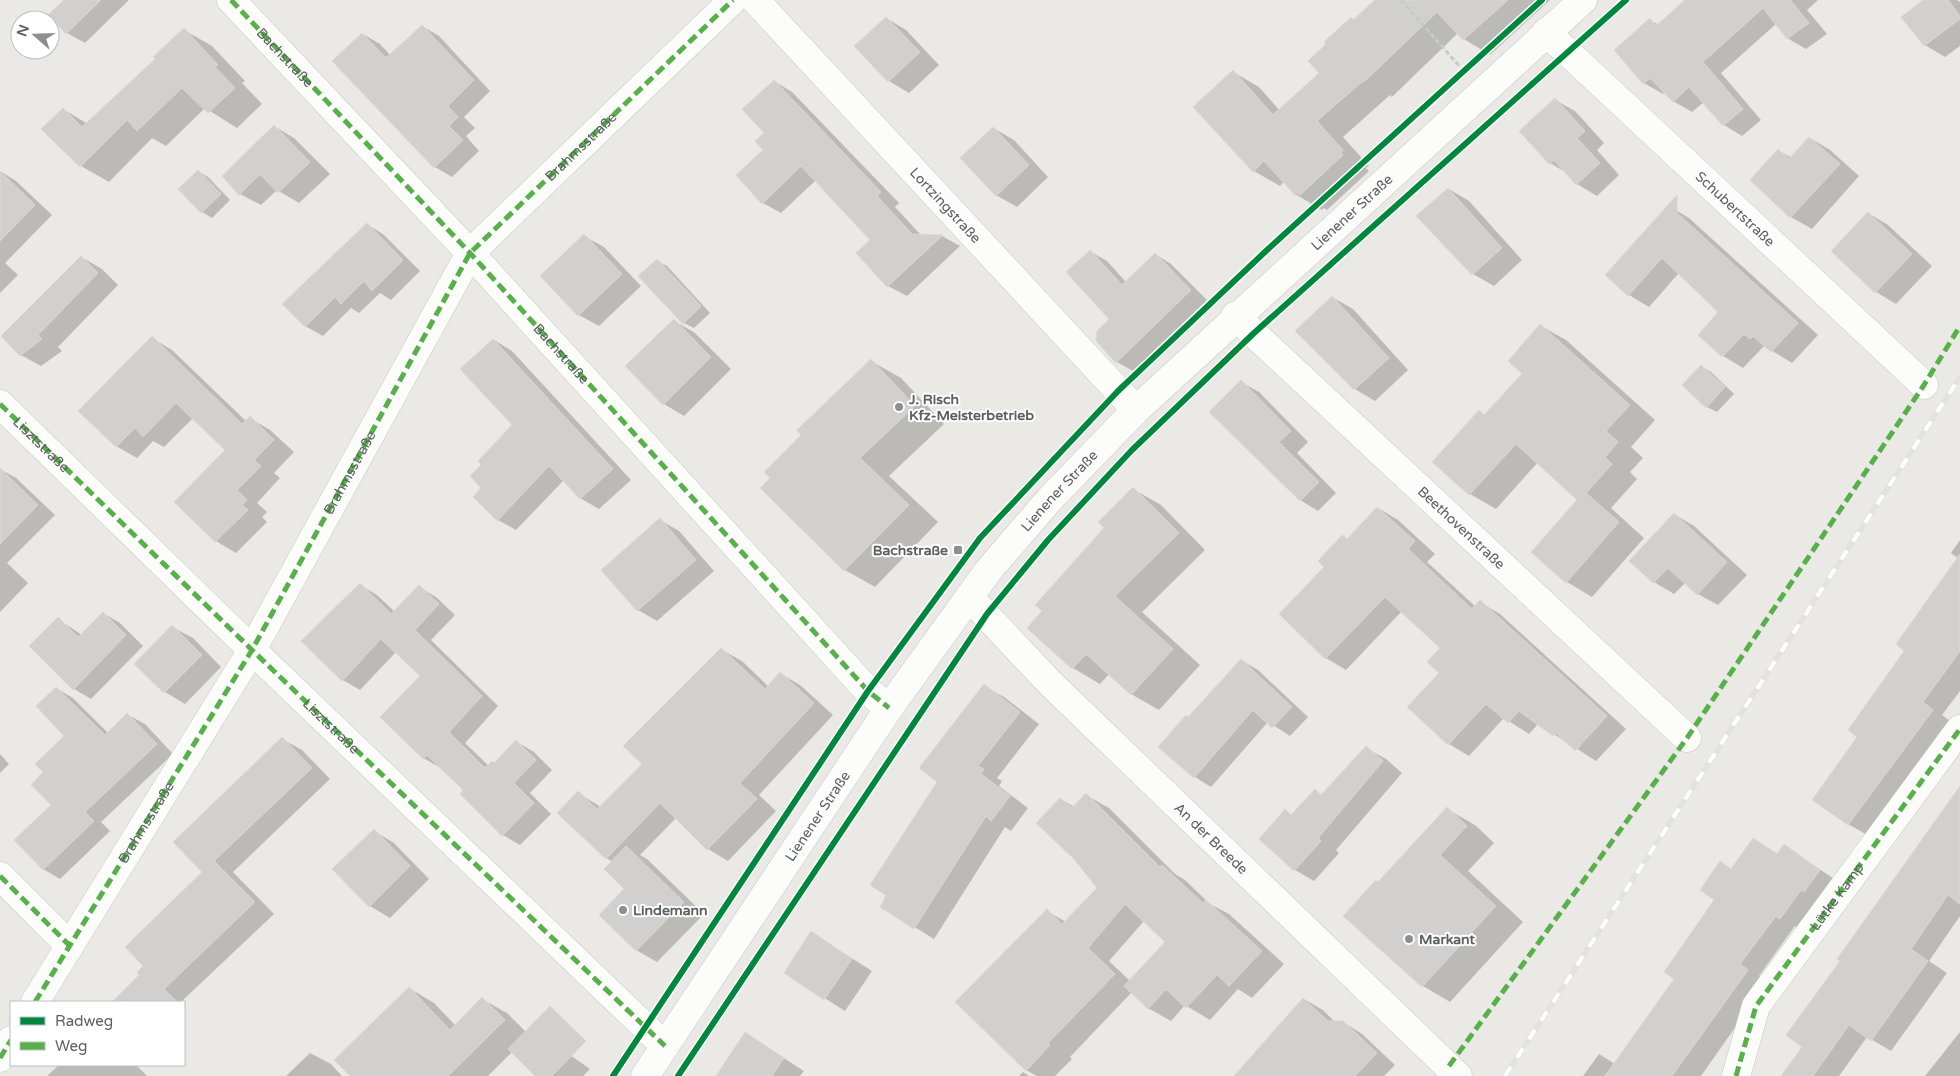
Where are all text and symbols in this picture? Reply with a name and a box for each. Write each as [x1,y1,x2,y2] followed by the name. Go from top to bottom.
[10,10,60,60] north arrow
[13,23,33,39] text: N
[253,25,317,91] street label: Bachstraße
[542,109,620,185] street label: Brahmsstraße
[906,164,984,247] street label: Lortzingstraße
[1692,168,1778,250] street label: Schubertstraße
[1308,171,1396,254] street label: Lienener Straße
[529,320,593,388] street label: Bachstraße
[908,391,1034,424] place label: J. Risch Kfz-Meisterbetrieb
[893,401,905,413] marker: J. Risch Kfz-Meisterbetrieb
[9,414,73,476] street label: Lisztstraße
[320,428,380,517] street label: Brahmsstraße
[1018,447,1102,535] street label: Lienener Straße
[1414,483,1509,573] street label: Beethovenstraße
[873,542,948,559] place label: Bachstraße
[952,544,964,556] marker: Bachstraße
[299,695,363,758] street label: Lisztstraße
[782,768,854,865] street label: Lienener Straße
[115,779,178,867] street label: Brahmsstraße
[1170,799,1251,878] street label: An der Breede
[1807,859,1868,934] street label: Lütke Kamp
[633,902,708,919] place label: Lindemann
[617,904,629,916] marker: Lindemann
[1419,931,1475,948] place label: Markant
[1403,933,1415,945] marker: Markant
[10,1001,185,1066] legend
[55,1012,113,1030] text: Radweg
[55,1037,87,1055] text: Weg

